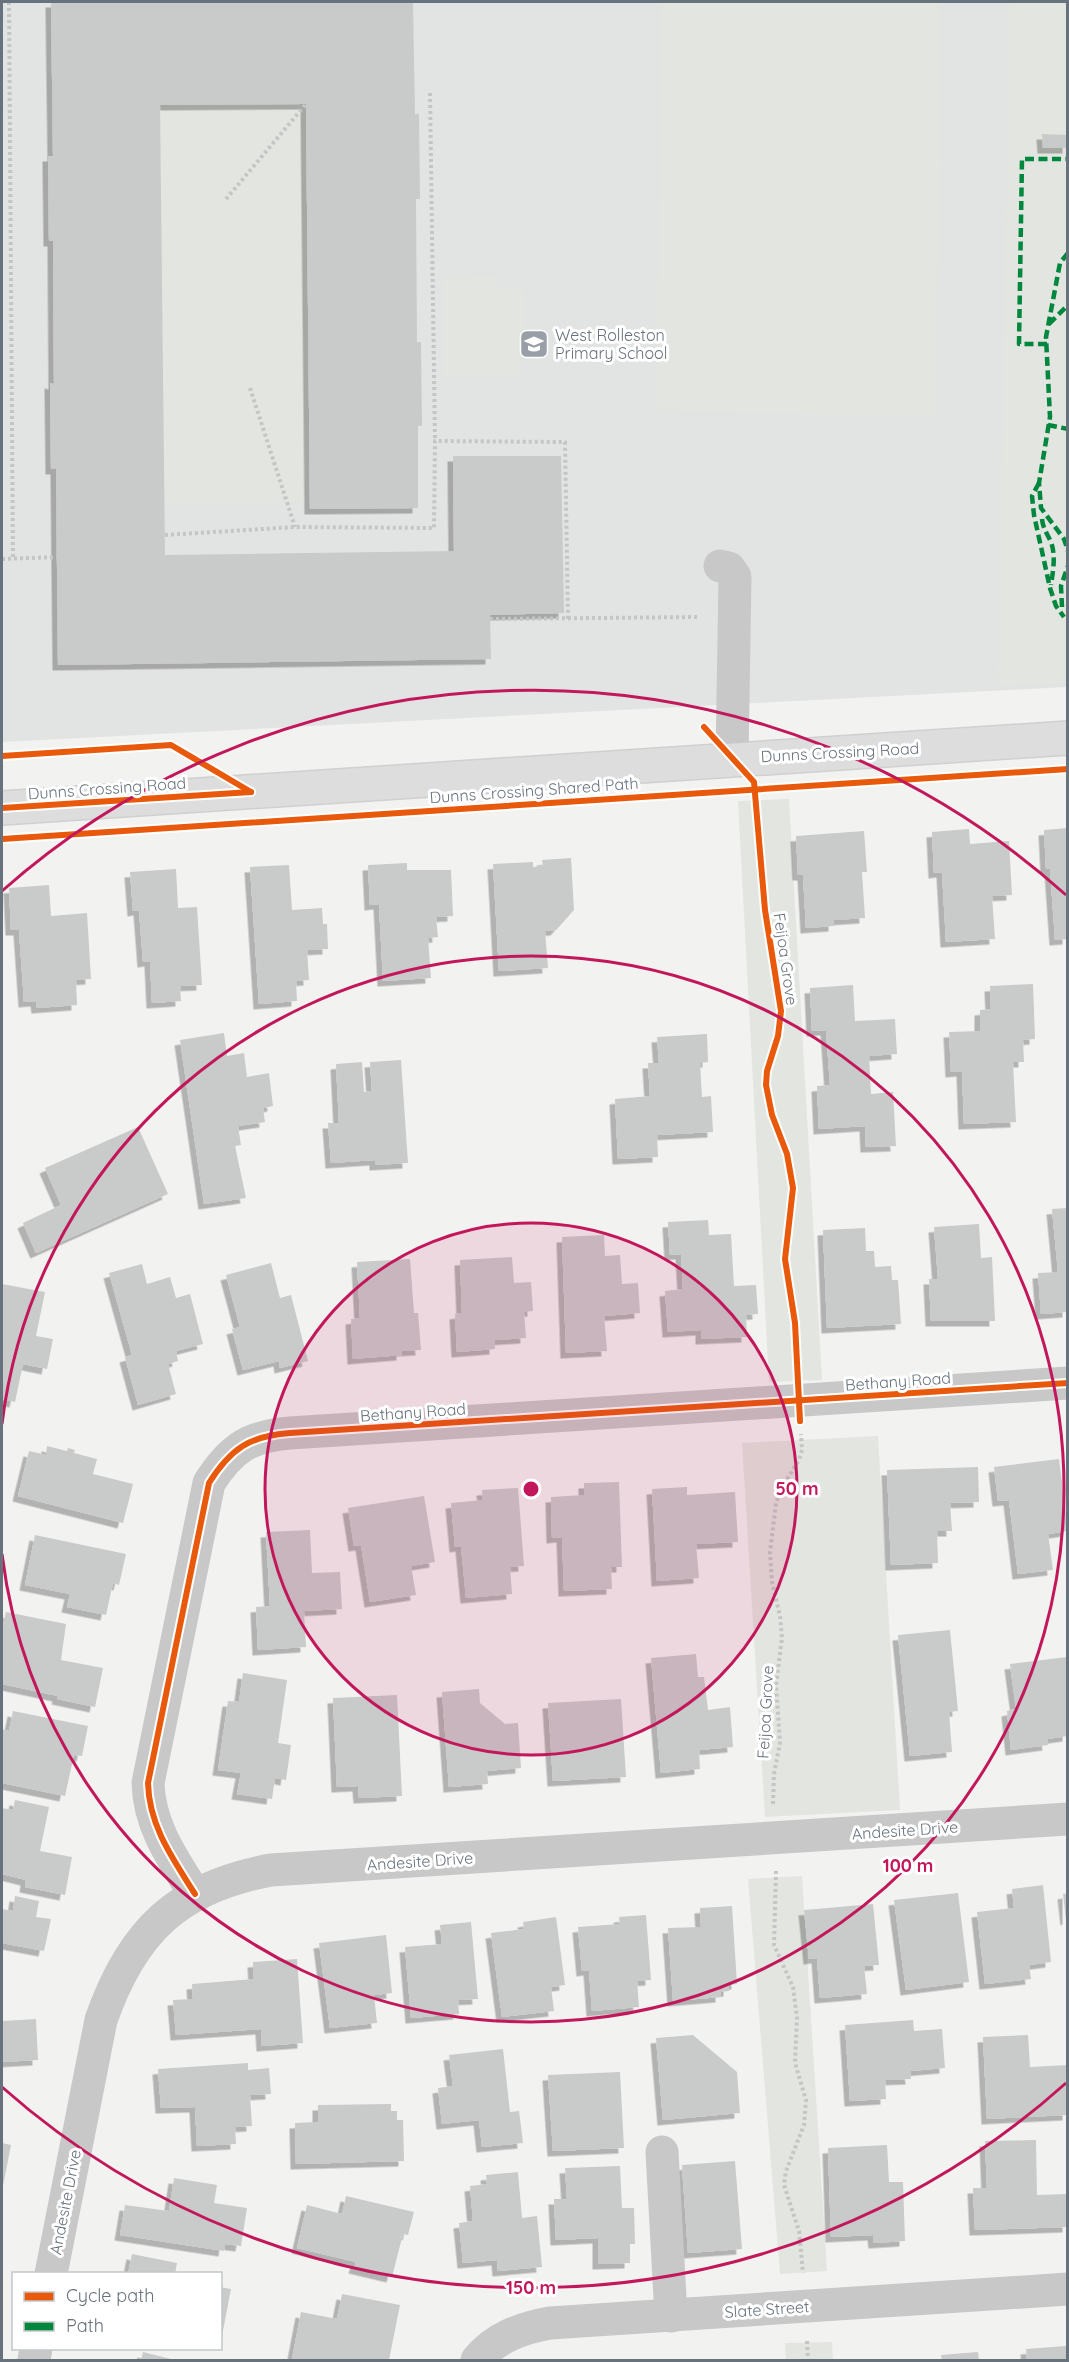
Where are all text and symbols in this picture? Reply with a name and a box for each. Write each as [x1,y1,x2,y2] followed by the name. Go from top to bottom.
[555,325,667,363] place label: West Rolleston Primary School
[518,328,550,360] school or university icon: West Rolleston Primary School
[760,738,920,766] street label: Dunns Crossing Road
[27,772,187,804] street label: Dunns Crossing Road
[429,773,639,807] street label: Dunns Crossing Shared Path
[770,911,802,1007] street label: Feijoa Grove
[844,1367,952,1395] street label: Bethany Road
[359,1398,467,1426] street label: Bethany Road
[775,1477,819,1500] text: 50 m
[521,1479,541,1499] centre of rings
[753,1665,777,1759] street label: Feijoa Grove
[851,1816,959,1844] street label: Andesite Drive
[366,1847,474,1875] street label: Andesite Drive
[883,1854,933,1877] text: 100 m
[45,2148,85,2256] street label: Andesite Drive
[12,2272,222,2350] legend
[506,2276,556,2299] text: 150 m
[66,2284,154,2307] text: Cycle path
[724,2296,810,2322] street label: Slate Street
[66,2314,104,2337] text: Path

